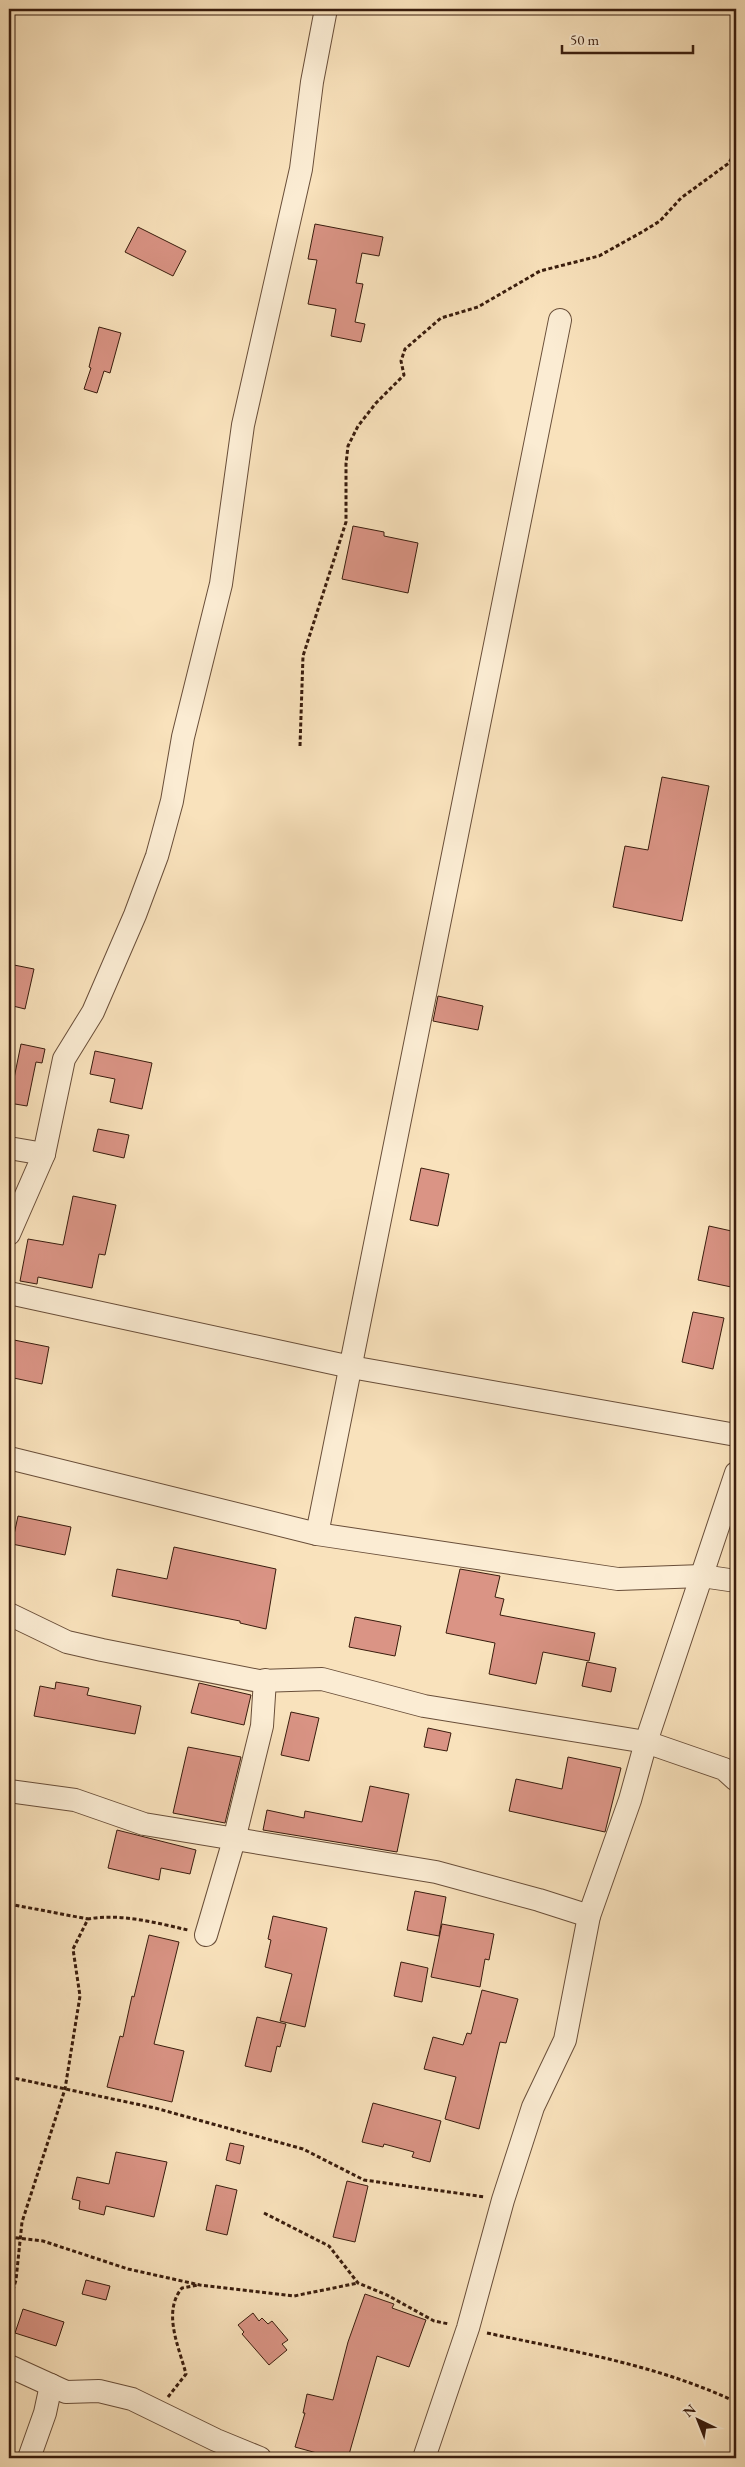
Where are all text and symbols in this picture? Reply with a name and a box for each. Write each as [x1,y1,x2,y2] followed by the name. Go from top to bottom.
[562,22,694,54] scale bar
[570,30,599,49] text: 50 m
[672,2394,722,2444] north arrow
[679,2400,700,2421] text: N

